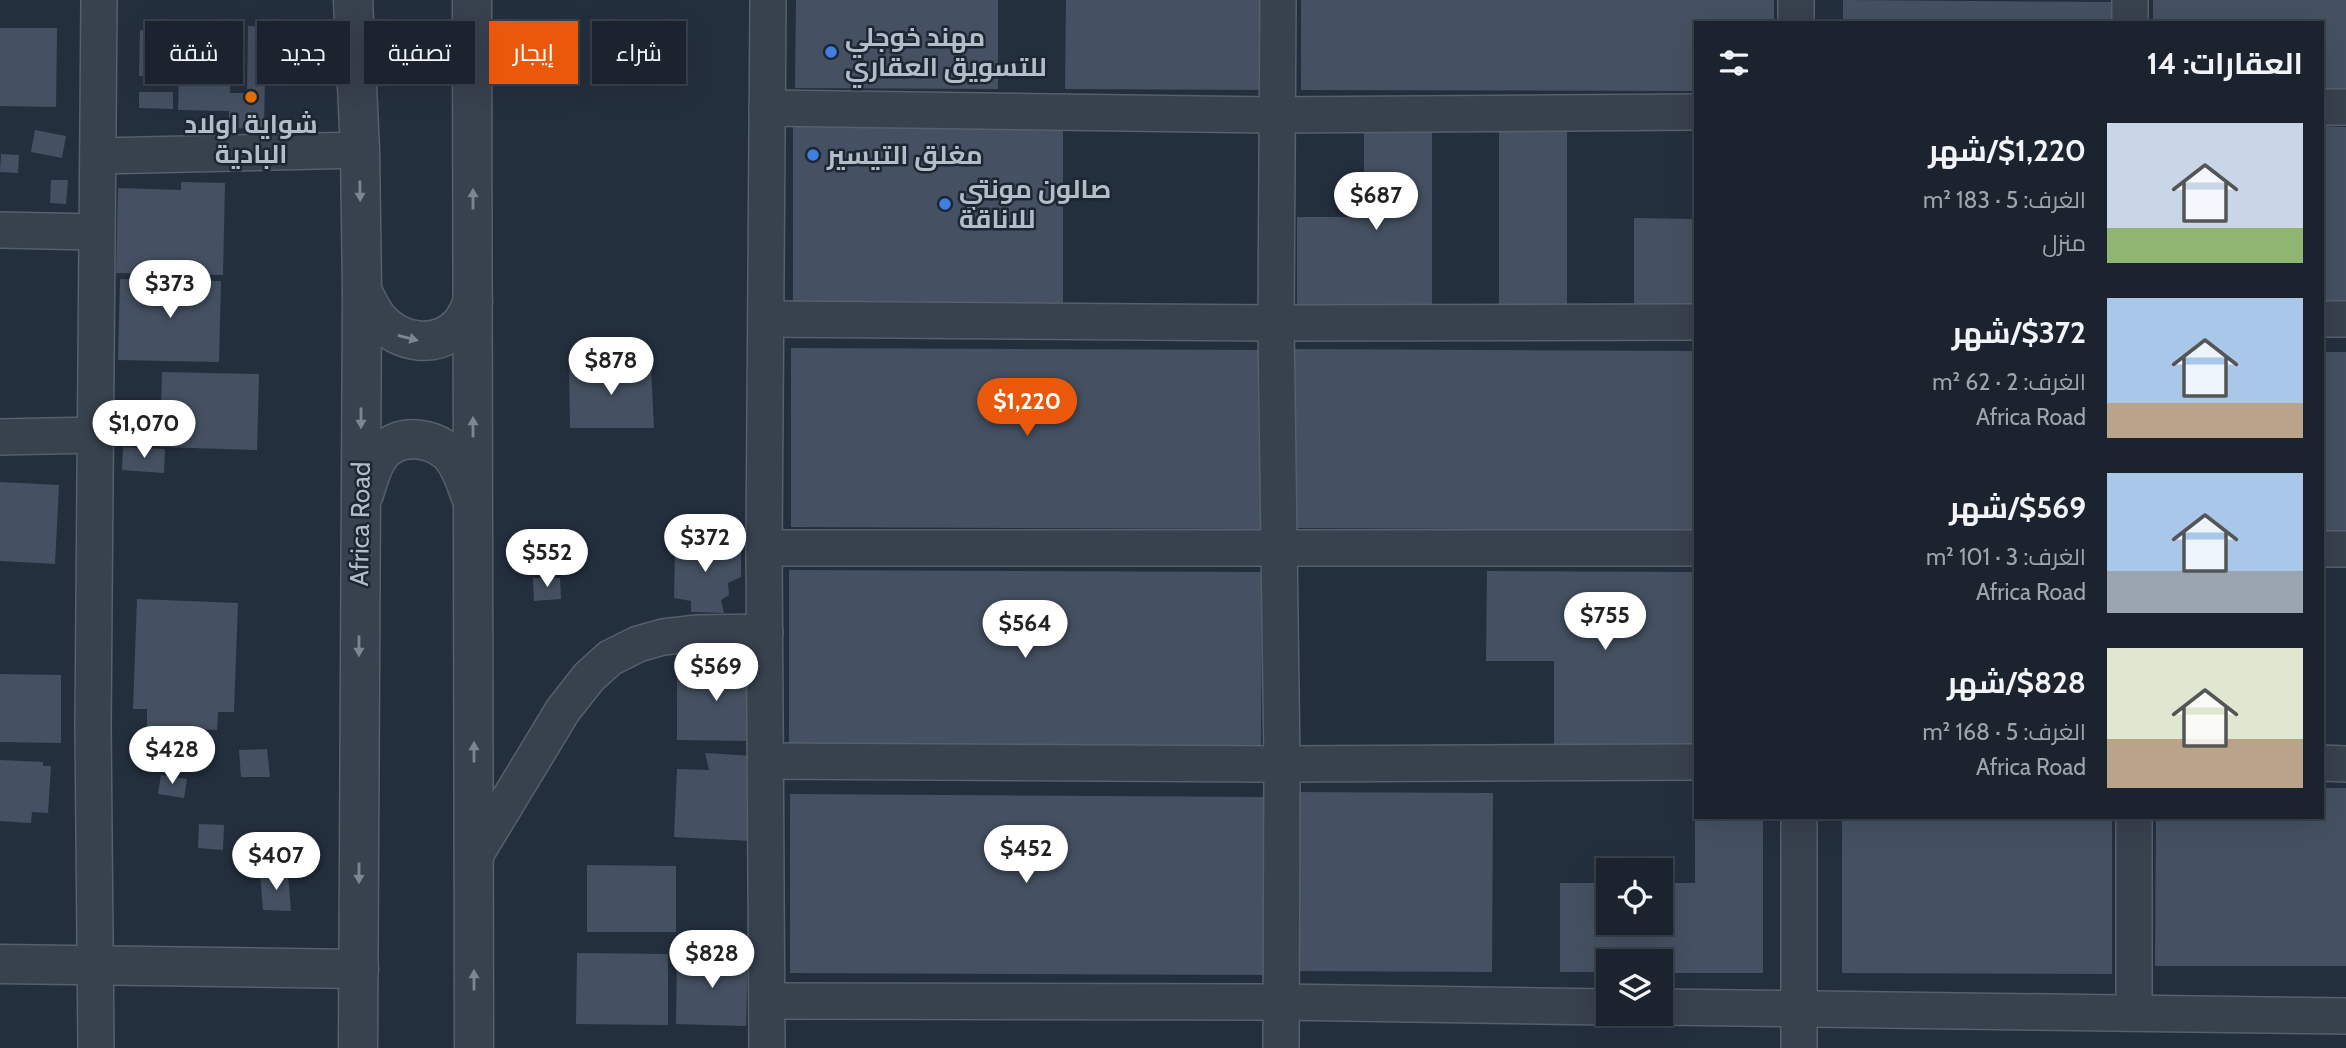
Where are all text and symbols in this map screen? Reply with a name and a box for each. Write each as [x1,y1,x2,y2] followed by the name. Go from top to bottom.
[145,21,243,84] chip: شقة
[257,21,350,84] chip: جديد
[364,21,475,84] chip: تصفية
[489,21,578,84] chip: إيجار
[592,21,686,84] chip: شراء
[845,21,1047,88] place label: مهند خوجلي للتسويق العقاري
[823,44,839,60] marker: مهند خوجلي للتسويق العقاري
[1715,44,1753,82] icon: filters
[2147,45,2303,82] text: العقارات: 14
[243,89,259,105] marker: شواية اولاد البادية
[184,108,318,170] place label: شواية اولاد البادية
[1928,132,2086,169] text: $1,220/شهر
[826,139,983,171] place label: مغلق التيسير
[805,147,821,163] marker: مغلق التيسير
[2163,151,2247,235] icon: home
[959,173,1111,235] place label: صالون مونتي للاناقة
[1335,173,1417,232] pin: $687
[354,180,366,202] one-way arrow
[1350,181,1402,209] text: $687
[1923,186,2086,214] text: الغرف: 5 · 183 m²
[467,188,479,210] one-way arrow
[937,196,953,212] marker: صالون مونتي للاناقة
[2042,229,2086,257] text: منزل
[129,260,211,320] pin: $373
[145,269,195,297] text: $373
[1952,314,2086,351] text: $372/شهر
[2163,326,2247,410] icon: home
[397,333,419,344] one-way arrow
[570,338,652,397] pin: $878
[585,346,637,374] text: $878
[1932,368,2086,396] text: الغرف: 2 · 62 m²
[970,378,1084,438] pin: $1,220
[993,387,1061,415] text: $1,220
[87,400,201,460] pin: $1,070
[1976,403,2086,431] text: Africa Road
[355,407,367,429] one-way arrow
[109,409,179,437] text: $1,070
[467,416,478,438] one-way arrow
[343,461,377,587] street label: Africa Road
[1949,489,2086,526] text: $569/شهر
[2163,501,2247,585] icon: home
[664,514,746,574] pin: $372
[680,523,730,551] text: $372
[506,530,588,589] pin: $552
[522,538,572,566] text: $552
[1926,543,2086,571] text: الغرف: 3 · 101 m²
[1976,578,2086,606] text: Africa Road
[1564,592,1646,652] pin: $755
[984,600,1066,660] pin: $564
[1580,601,1630,629] text: $755
[999,609,1051,637] text: $564
[353,635,365,657] one-way arrow
[675,644,757,703] pin: $569
[690,652,742,680] text: $569
[1947,664,2086,701] text: $828/شهر
[2163,676,2247,760] icon: home
[1922,718,2086,746] text: الغرف: 5 · 168 m²
[131,726,213,786] pin: $428
[145,735,199,763] text: $428
[468,741,479,763] one-way arrow
[1976,753,2086,781] text: Africa Road
[985,826,1067,885] pin: $452
[235,832,317,892] pin: $407
[1000,834,1052,862] text: $452
[248,841,304,869] text: $407
[1596,858,1673,1026] map controls
[1596,858,1673,935] button: locate
[353,862,365,884] one-way arrow
[671,930,753,990] pin: $828
[685,939,739,967] text: $828
[1596,949,1673,1026] button: layers
[468,969,480,991] one-way arrow

